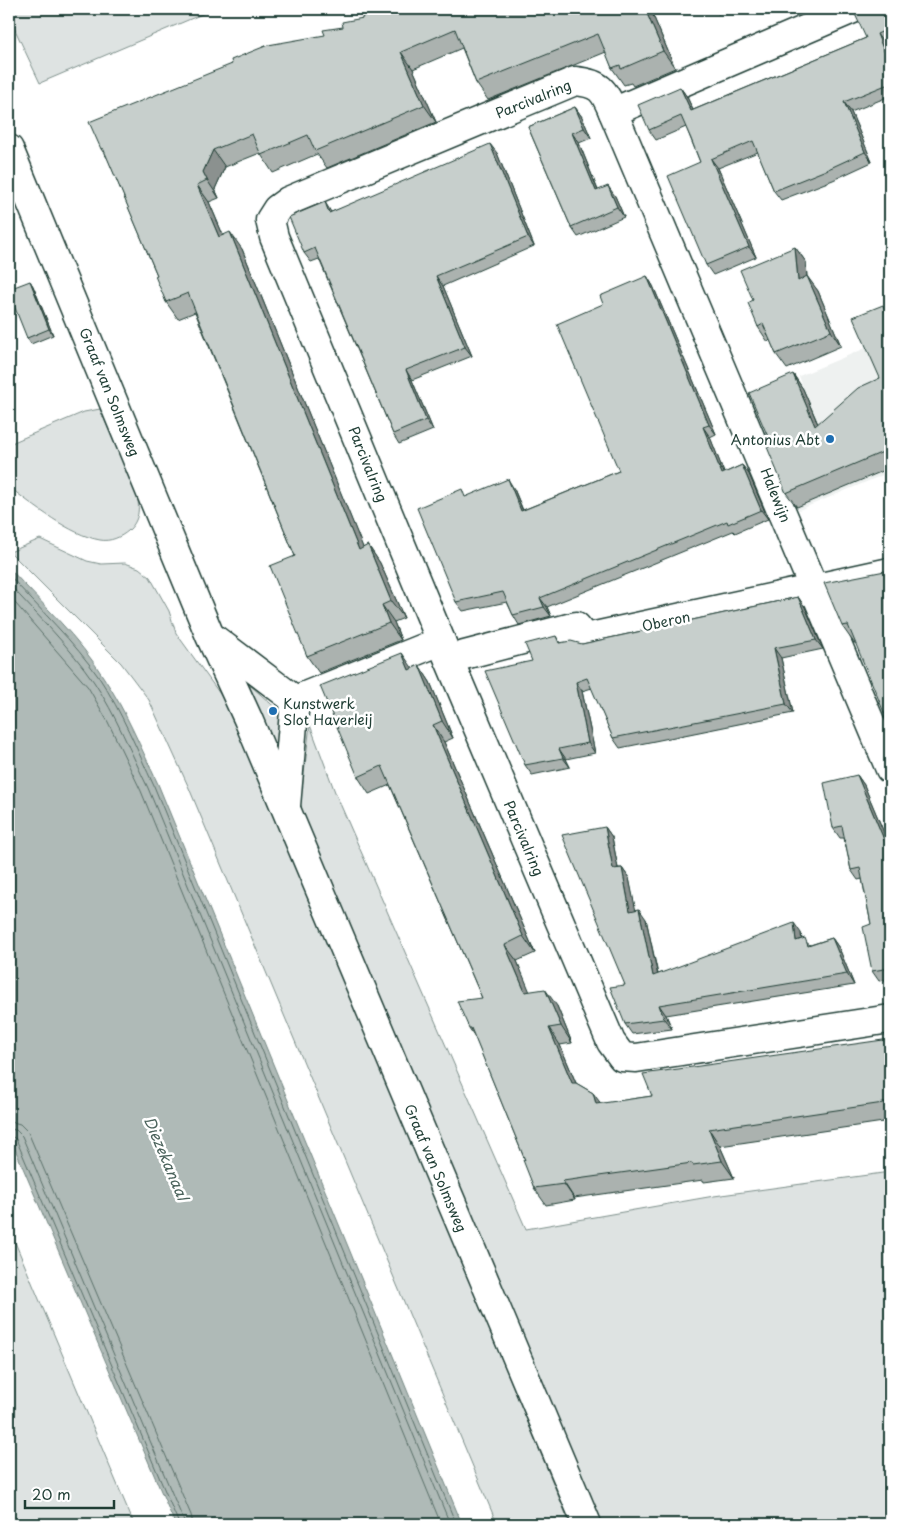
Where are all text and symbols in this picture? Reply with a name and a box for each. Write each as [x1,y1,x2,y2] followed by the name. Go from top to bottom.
[492,74,574,124] street label: Parcivalring
[74,324,146,460] street label: Graaf van Solmsweg
[343,423,393,505] street label: Parcivalring
[731,429,820,450] place label: Antonius Abt
[824,433,836,445] marker: Antonius Abt
[756,464,796,526] street label: Halewijn
[640,606,692,636] street label: Oberon
[283,693,372,730] place label: Kunstwerk Slot Haverleij
[267,705,279,717] marker: Kunstwerk Slot Haverleij
[499,797,549,879] street label: Parcivalring
[399,1101,473,1235] street label: Graaf van Solmsweg
[139,1112,196,1206] water label: Diezekanaal
[25,1478,114,1510] scale bar
[32,1482,71,1505] text: 20 m

